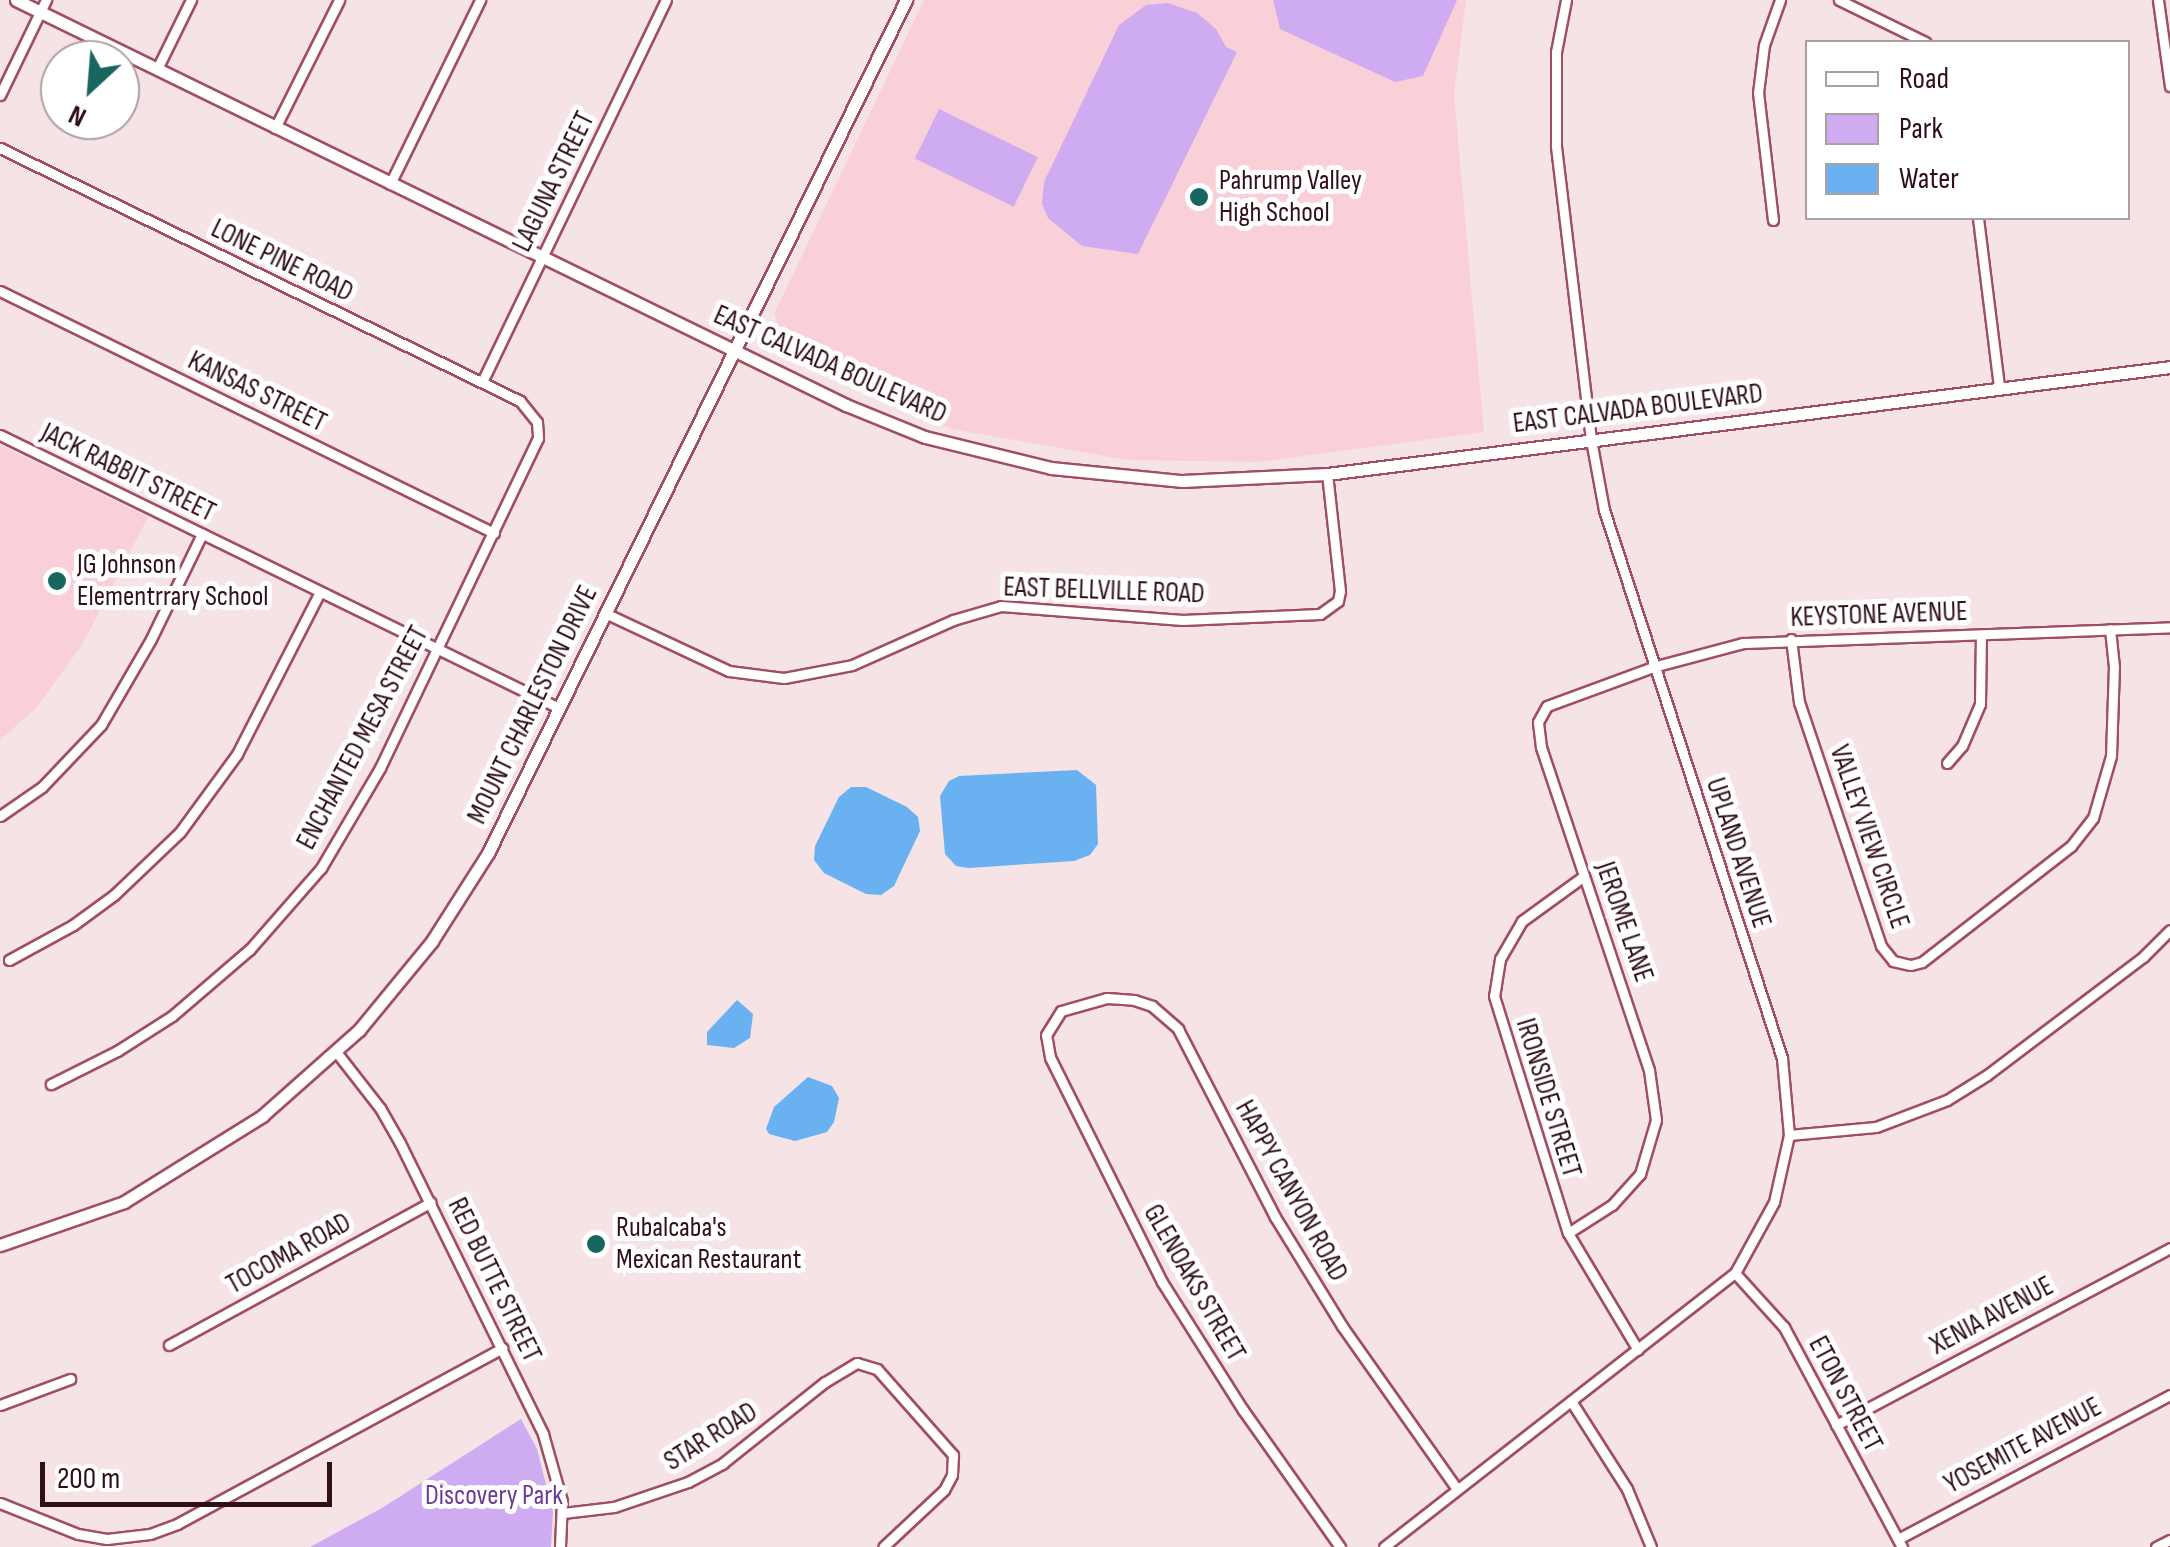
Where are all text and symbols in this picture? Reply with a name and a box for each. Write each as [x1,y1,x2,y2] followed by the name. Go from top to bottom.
[40,40,140,140] north arrow
[1805,40,2130,220] legend
[1899,61,1949,97] text: Road
[64,98,91,134] text: N
[506,107,602,257] street label: LAGUNA STREET
[1899,111,1943,147] text: Park
[1899,161,1959,197] text: Water
[1219,164,1362,230] place label: Pahrump Valley High School
[1188,186,1210,208] marker: Pahrump Valley High School
[205,212,359,310] street label: LONE PINE ROAD
[708,298,952,432] street label: EAST CALVADA BOULEVARD
[182,344,332,440] street label: KANSAS STREET
[1511,377,1765,441] street label: EAST CALVADA BOULEVARD
[35,416,221,530] street label: JACK RABBIT STREET
[77,548,268,614] place label: JG Johnson Elementrrary School
[46,570,68,592] marker: JG Johnson Elementrrary School
[1003,571,1205,611] street label: EAST BELLVILLE ROAD
[461,580,605,830] street label: MOUNT CHARLESTON DRIVE
[1790,595,1968,635] street label: KEYSTONE AVENUE
[290,621,436,855] street label: ENCHANTED MESA STREET
[1822,741,1916,933] street label: VALLEY VIEW CIRCLE
[1698,774,1778,932] street label: UPLAND AVENUE
[1588,857,1660,987] street label: JEROME LANE
[1508,1014,1588,1182] street label: IRONSIDE STREET
[1227,1095,1355,1287] street label: HAPPY CANYON ROAD
[440,1192,548,1368] street label: RED BUTTE STREET
[1136,1199,1252,1367] street label: GLENOAKS STREET
[221,1206,357,1302] street label: TOCOMA ROAD
[616,1211,801,1277] place label: Rubalcaba's Mexican Restaurant
[585,1233,607,1255] marker: Rubalcaba's Mexican Restaurant
[1925,1270,2059,1362] street label: XENIA AVENUE
[1801,1331,1889,1457] street label: ETON STREET
[1939,1391,2107,1501] street label: YOSEMITE AVENUE
[658,1395,764,1479] street label: STAR ROAD
[45,1442,338,1504] scale bar
[57,1461,120,1497] text: 200 m
[425,1479,563,1513] park label: Discovery Park

